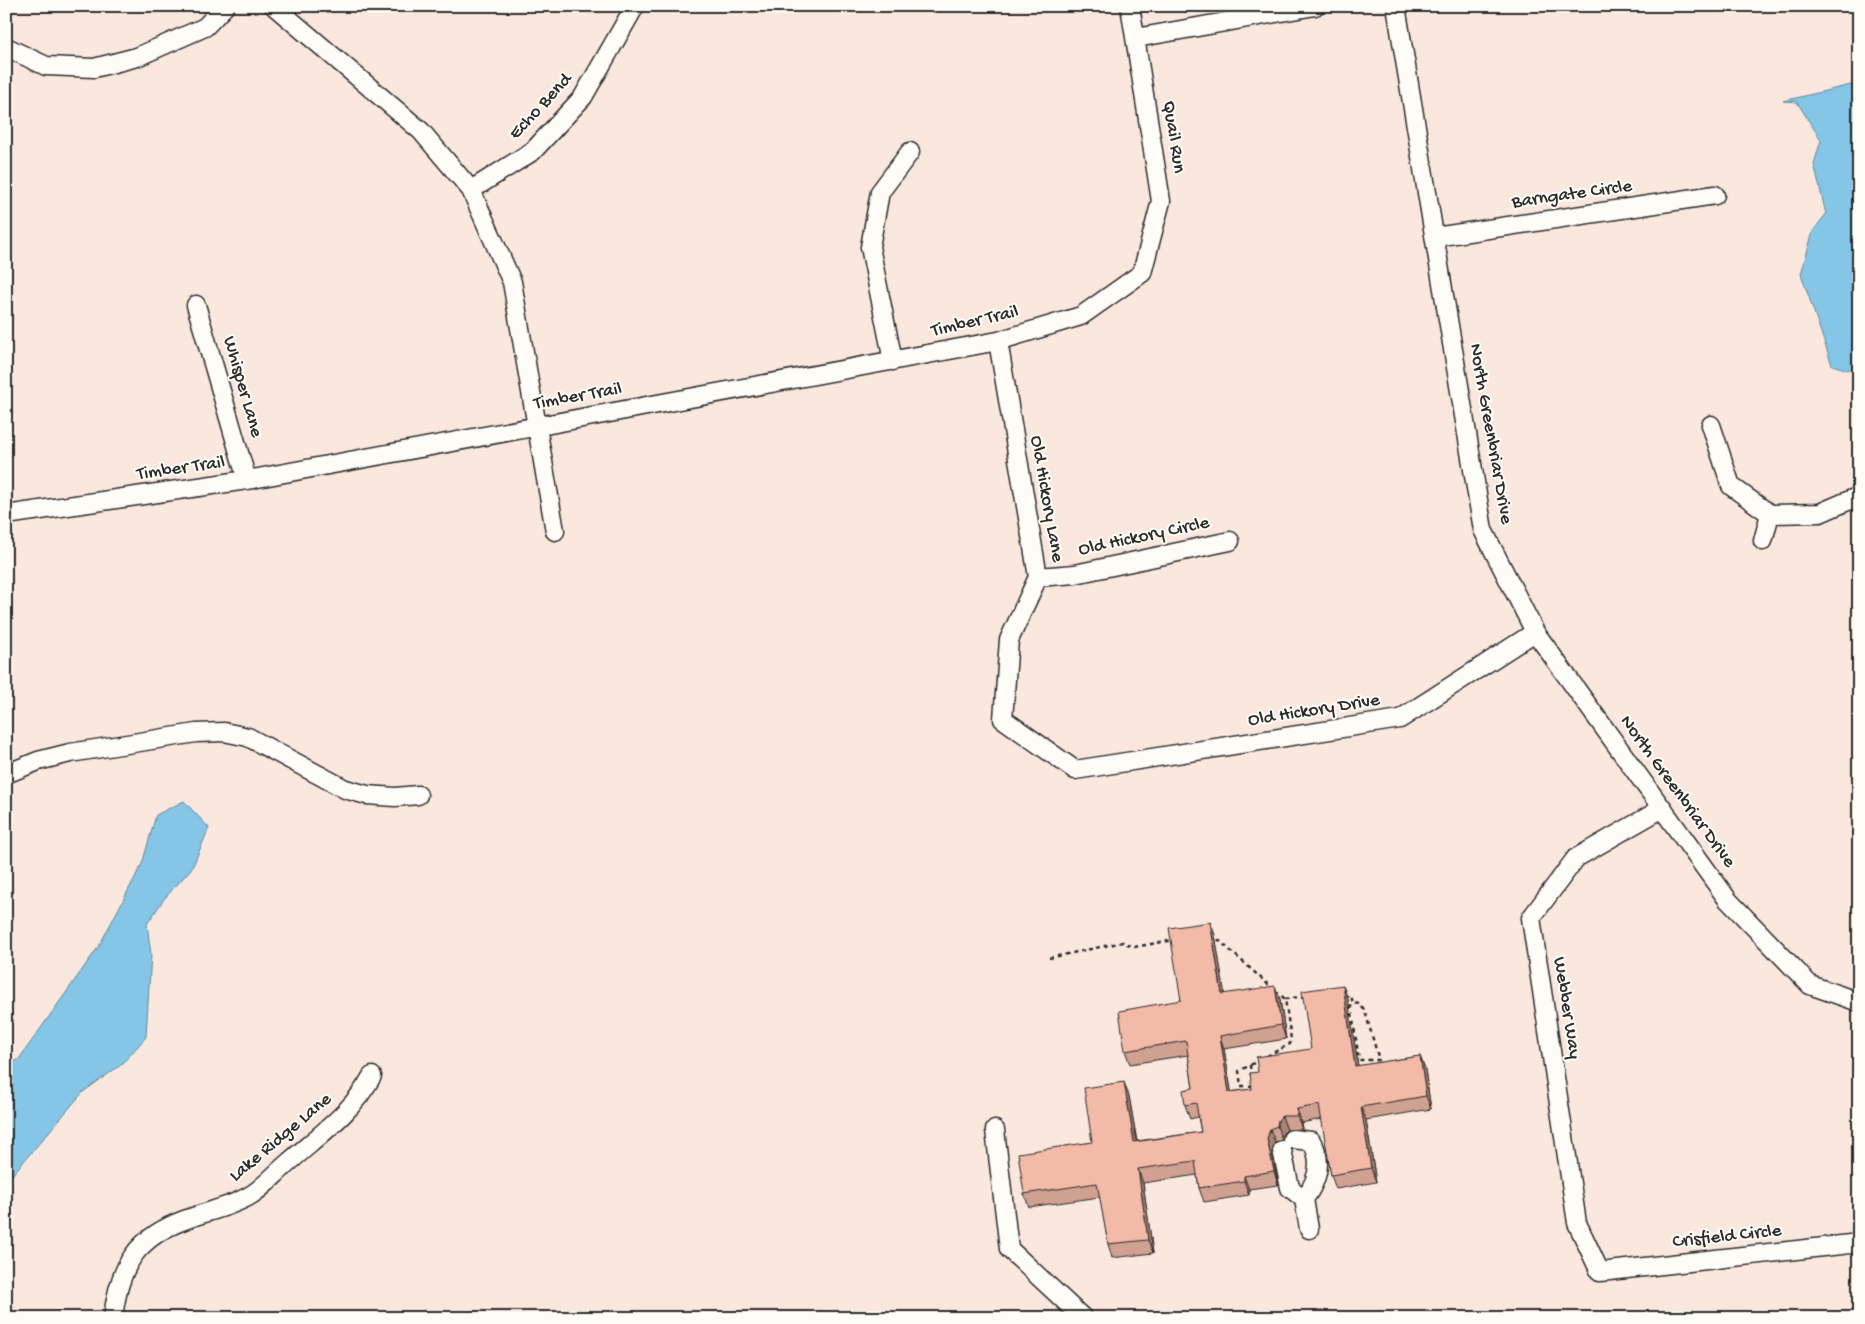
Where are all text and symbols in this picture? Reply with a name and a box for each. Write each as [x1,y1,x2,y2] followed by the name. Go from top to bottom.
[504,68,579,145] street label: Echo Bend
[1156,99,1190,175] street label: Quail Run
[1509,175,1634,215] street label: Barngate Circle
[928,301,1021,343] street label: Timber Trail
[217,334,267,440] street label: Whisper Lane
[1463,342,1517,526] street label: North Greenbriar Drive
[531,378,624,416] street label: Timber Trail
[1024,434,1068,564] street label: Old Hickory Lane
[134,451,227,487] street label: Timber Trail
[1076,512,1212,562] street label: Old Hickory Circle
[1247,689,1382,733] street label: Old Hickory Drive
[1614,711,1740,873] street label: North Greenbriar Drive
[1547,955,1586,1061] street label: Webber Way
[225,1088,337,1188] street label: Lake Ridge Lane
[1671,1220,1783,1254] street label: Crisfield Circle

